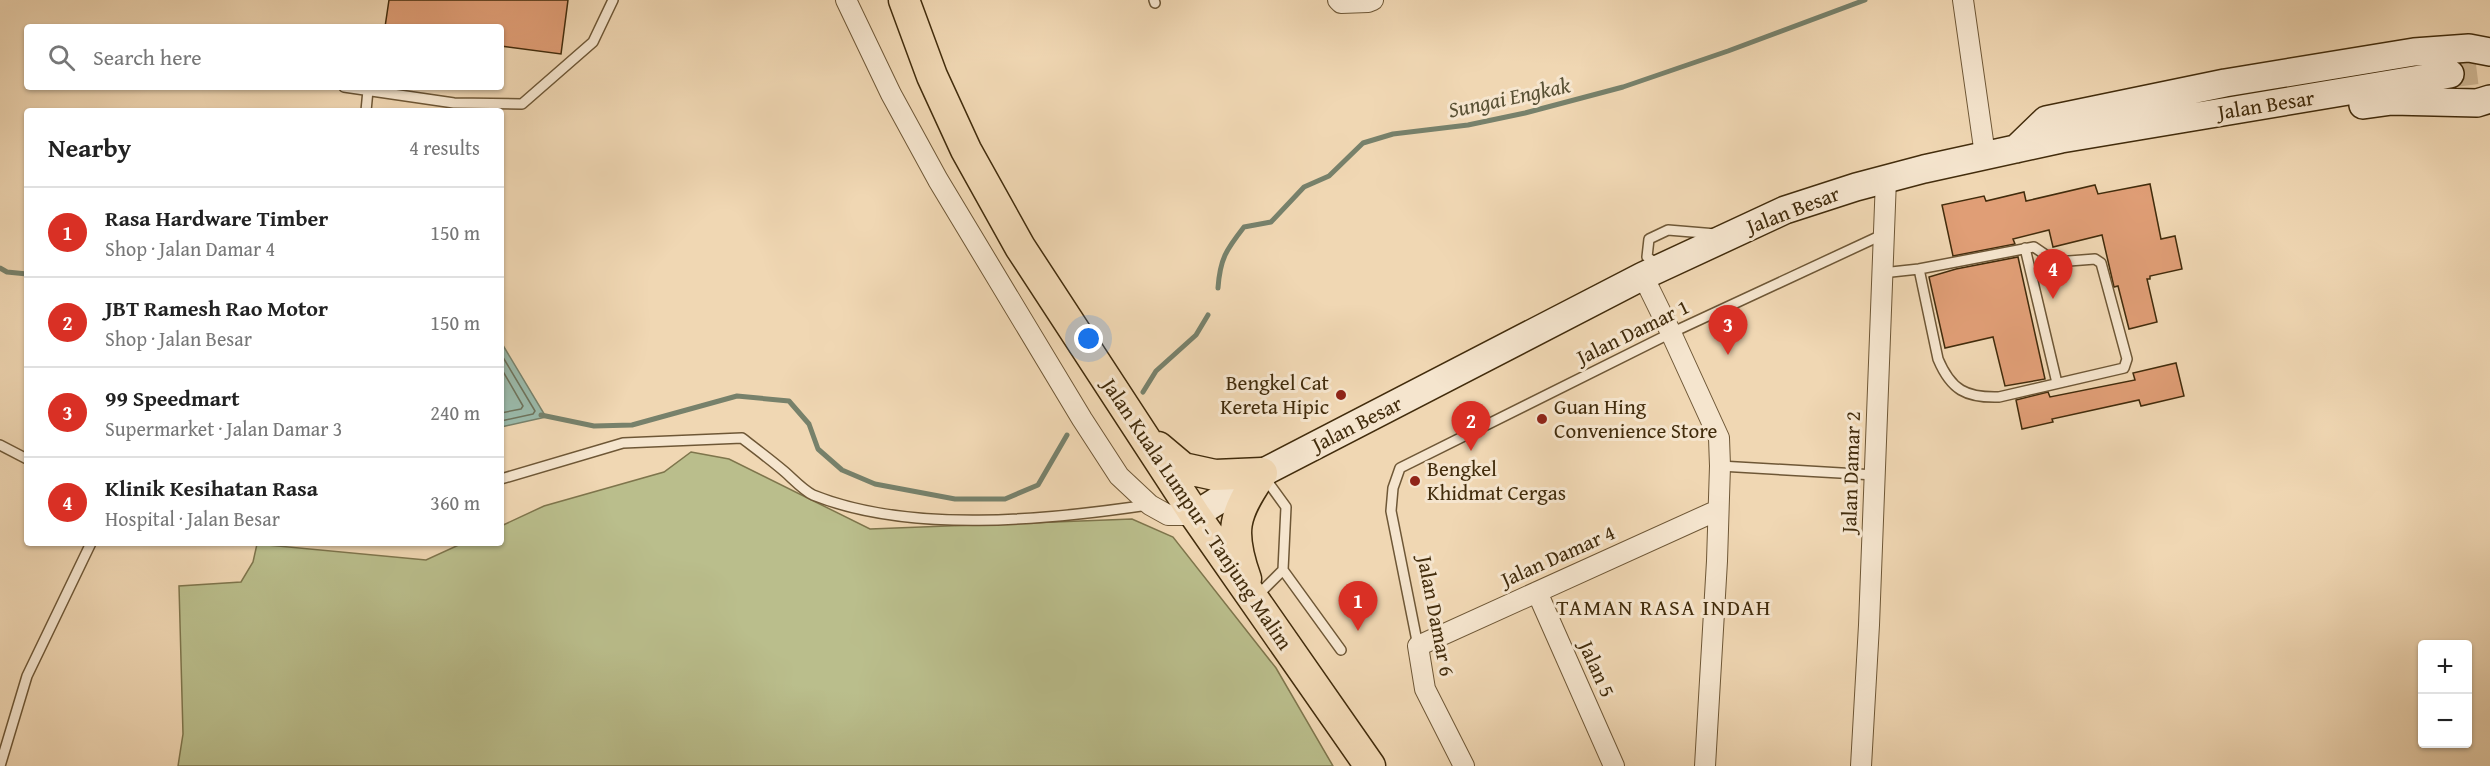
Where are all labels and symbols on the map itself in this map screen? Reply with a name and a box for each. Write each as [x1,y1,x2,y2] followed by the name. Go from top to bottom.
[1445,68,1574,126] water label: Sungai Engkak
[2212,82,2317,128] street label: Jalan Besar
[1739,177,1844,243] street label: Jalan Besar
[2034,250,2072,299] pin: 4
[1568,291,1694,374] street label: Jalan Damar 1
[1708,306,1748,355] pin: 3
[1074,324,1103,353] your location
[1220,367,1330,422] place label: Bengkel Cat Kereta Hipic
[1093,369,1300,656] street label: Jalan Kuala Lumpur - Tanjung Malim
[1304,387,1408,461] street label: Jalan Besar
[1334,388,1348,402] marker: Bengkel Cat Kereta Hipic
[1554,391,1718,446] place label: Guan Hing Convenience Store
[1452,402,1490,451] pin: 2
[1833,411,1868,536] street label: Jalan Damar 2
[1535,412,1549,426] marker: Guan Hing Convenience Store
[1427,453,1566,508] place label: Bengkel Khidmat Cergas
[1408,474,1422,488] marker: Bengkel Khidmat Cergas
[1493,517,1620,596] street label: Jalan Damar 4
[1409,550,1463,679] street label: Jalan Damar 6
[1338,582,1378,631] pin: 1
[1556,591,1772,623] district label: TAMAN RASA INDAH
[1570,633,1624,702] street label: Jalan 5

